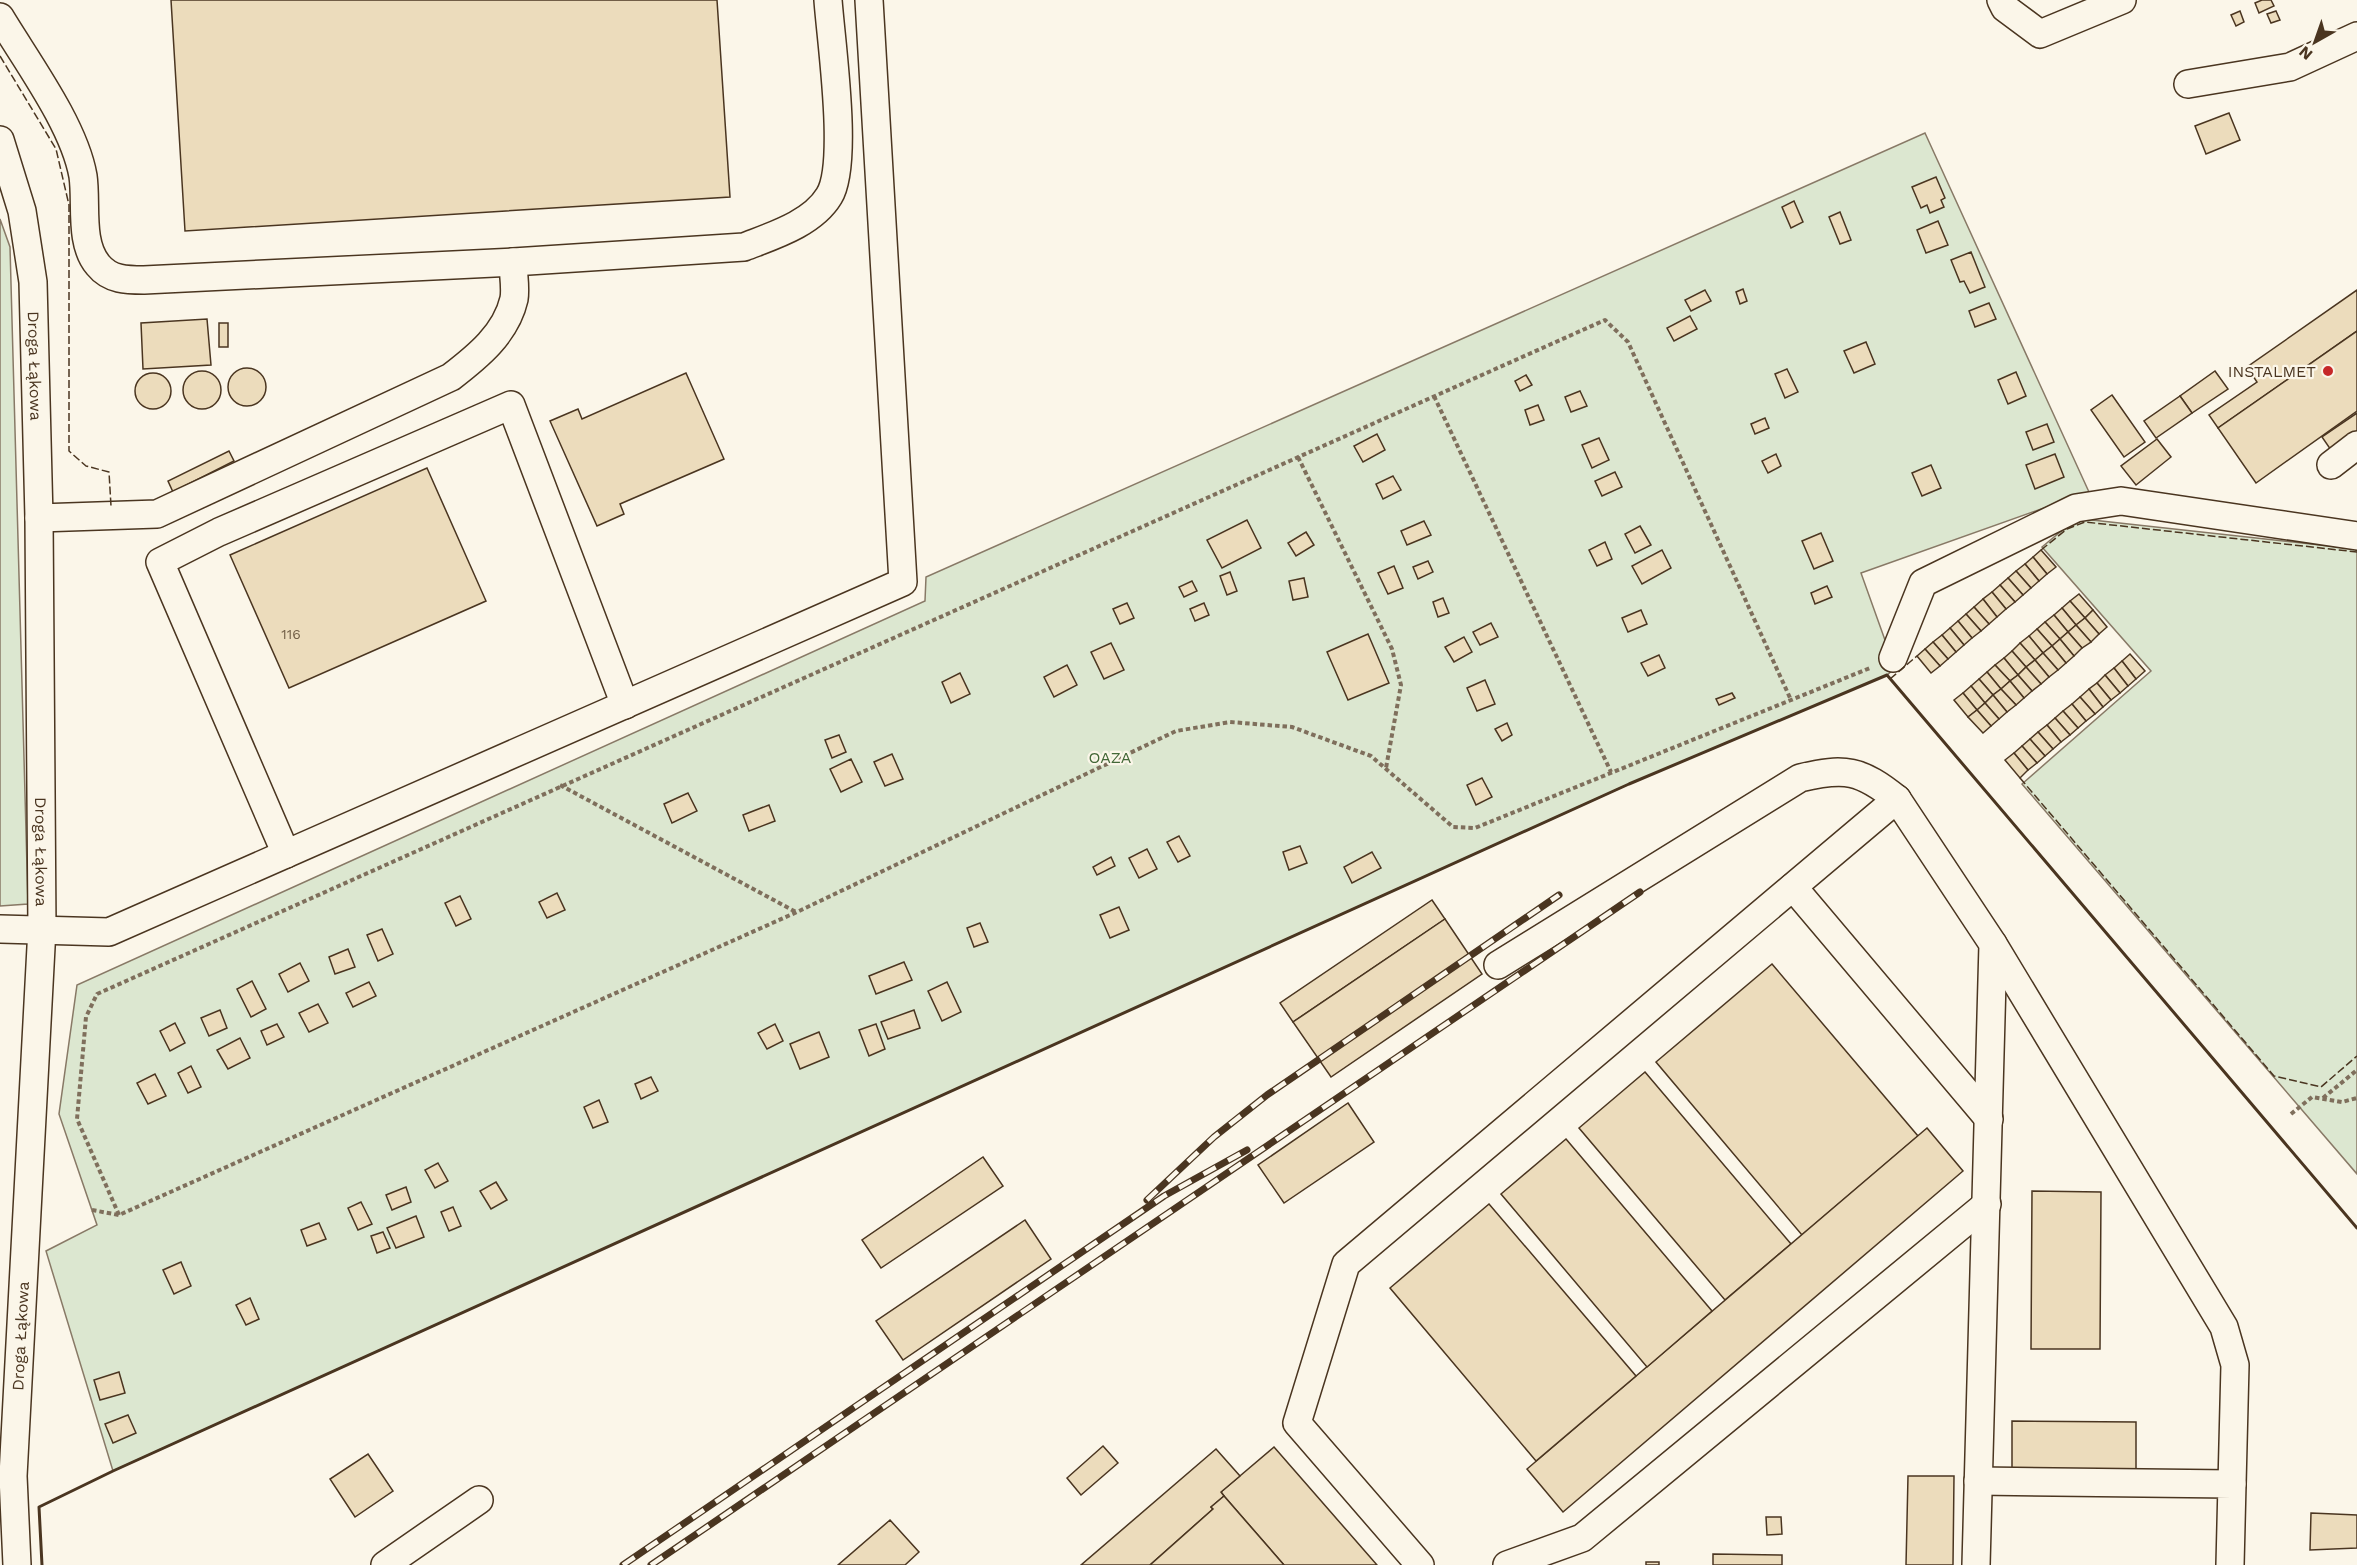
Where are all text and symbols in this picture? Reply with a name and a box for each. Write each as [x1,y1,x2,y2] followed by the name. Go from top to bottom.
[2285,12,2345,72] north arrow
[2295,42,2316,64] text: N
[24,311,46,421] street label: Droga Łąkowa
[2228,362,2316,381] place label: INSTALMET
[2321,364,2335,378] marker: INSTALMET
[281,626,301,642] house number: 116
[1089,748,1132,767] park label: OAZA
[31,797,51,907] street label: Droga Łąkowa
[8,1281,33,1391] street label: Droga Łąkowa

